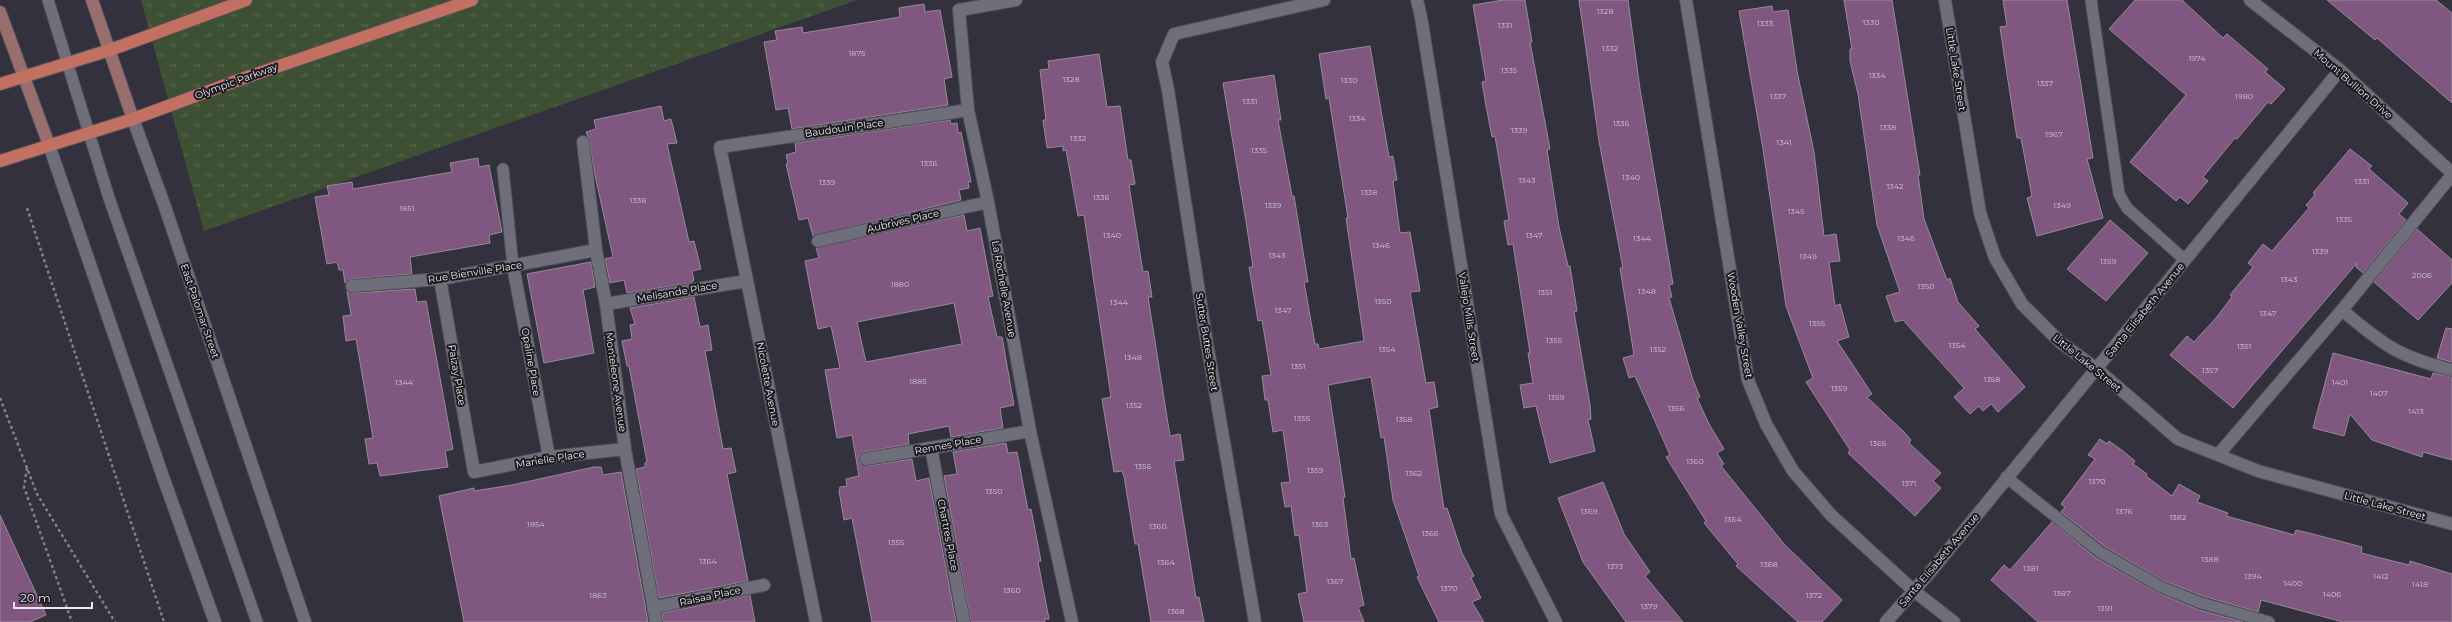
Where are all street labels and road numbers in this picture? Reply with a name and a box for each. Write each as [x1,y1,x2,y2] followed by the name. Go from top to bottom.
[1943,26,1969,112] street label: Little Lake Street
[2311,46,2395,122] street label: Mount Bullion Drive
[193,60,280,102] street label: Olympic Parkway
[804,116,884,140] street label: Baudouin Place
[866,206,940,236] street label: Aubrives Place
[989,240,1019,338] street label: La Rochelle Avenue
[427,258,523,286] street label: Rue Bienville Place
[2103,260,2187,360] street label: Santa Elisabeth Avenue
[178,262,222,360] street label: East Palomar Street
[1455,271,1483,363] street label: Vallejo Mills Street
[1724,271,1756,379] street label: Wooden Valley Street
[636,279,718,305] street label: Melisande Place
[1193,292,1221,392] street label: Sutter Buttes Street
[519,327,543,397] street label: Opaline Place
[603,331,629,433] street label: Monteleone Avenue
[2050,331,2124,395] street label: Little Lake Street
[753,341,783,427] street label: Nicolette Avenue
[445,343,469,407] street label: Paizay Place
[914,433,982,457] street label: Rennes Place
[515,447,585,471] street label: Marielle Place
[2343,489,2427,523] street label: Little Lake Street
[935,498,961,572] street label: Chartres Place
[1896,511,1982,609] street label: Santa Elisabeth Avenue
[678,583,742,609] street label: Raisaa Place

